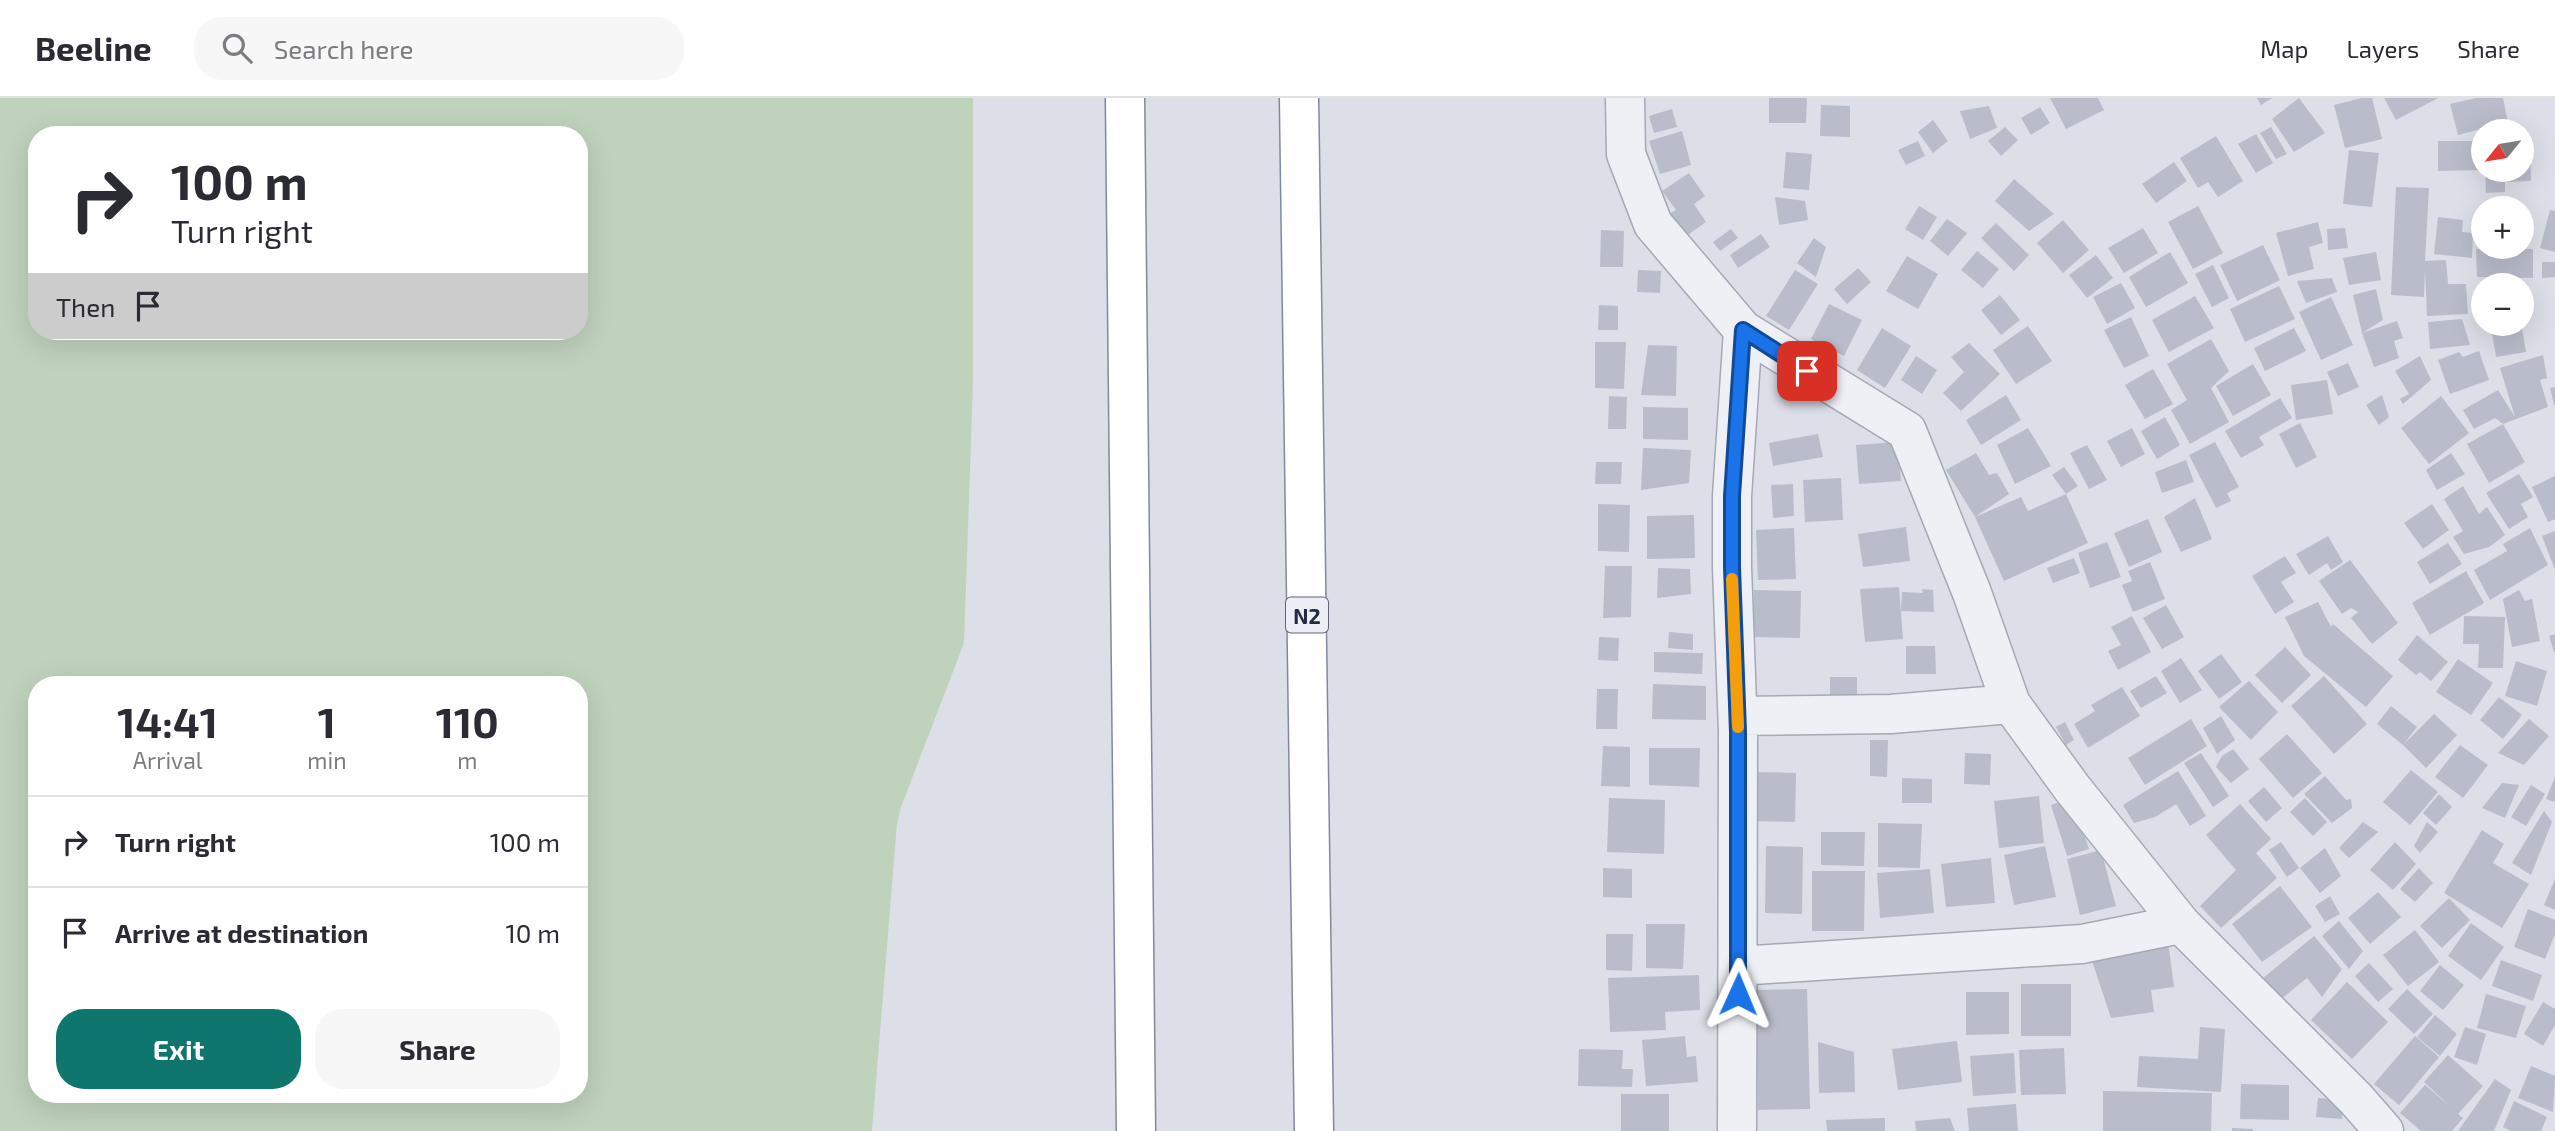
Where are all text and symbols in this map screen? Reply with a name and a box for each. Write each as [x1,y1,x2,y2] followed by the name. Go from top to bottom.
[194,17,684,80] search box
[35,28,152,68] text: Beeline
[218,29,256,67] icon: search
[274,33,413,64] text: Search here
[2260,34,2308,63] text: Map
[2346,34,2419,63] text: Layers
[2457,34,2520,63] text: Share
[2471,119,2534,182] north arrow
[2471,119,2534,336] map controls
[171,151,308,210] text: 100 m
[56,154,147,245] icon: right
[2471,196,2534,259] button: +
[171,211,313,249] text: Turn right
[2471,273,2534,336] button: −
[129,287,167,325] icon: arrive
[56,291,115,322] text: Then
[1777,341,1837,401] pin
[1788,352,1826,390] icon: arrive
[1286,598,1328,632] road number: N2
[117,696,218,746] text: 14:41
[318,696,336,746] text: 1
[436,696,499,746] text: 110
[133,746,203,774] text: Arrival
[307,746,347,774] text: min
[457,746,477,774] text: m
[56,823,94,861] icon: right
[115,826,236,857] text: Turn right
[490,826,560,857] text: 100 m
[56,914,94,952] icon: arrive
[115,917,368,948] text: Arrive at destination
[505,917,560,948] text: 10 m
[1701,957,1775,1031] position arrow
[56,1009,301,1089] button: Exit
[315,1009,560,1089] button: Share

